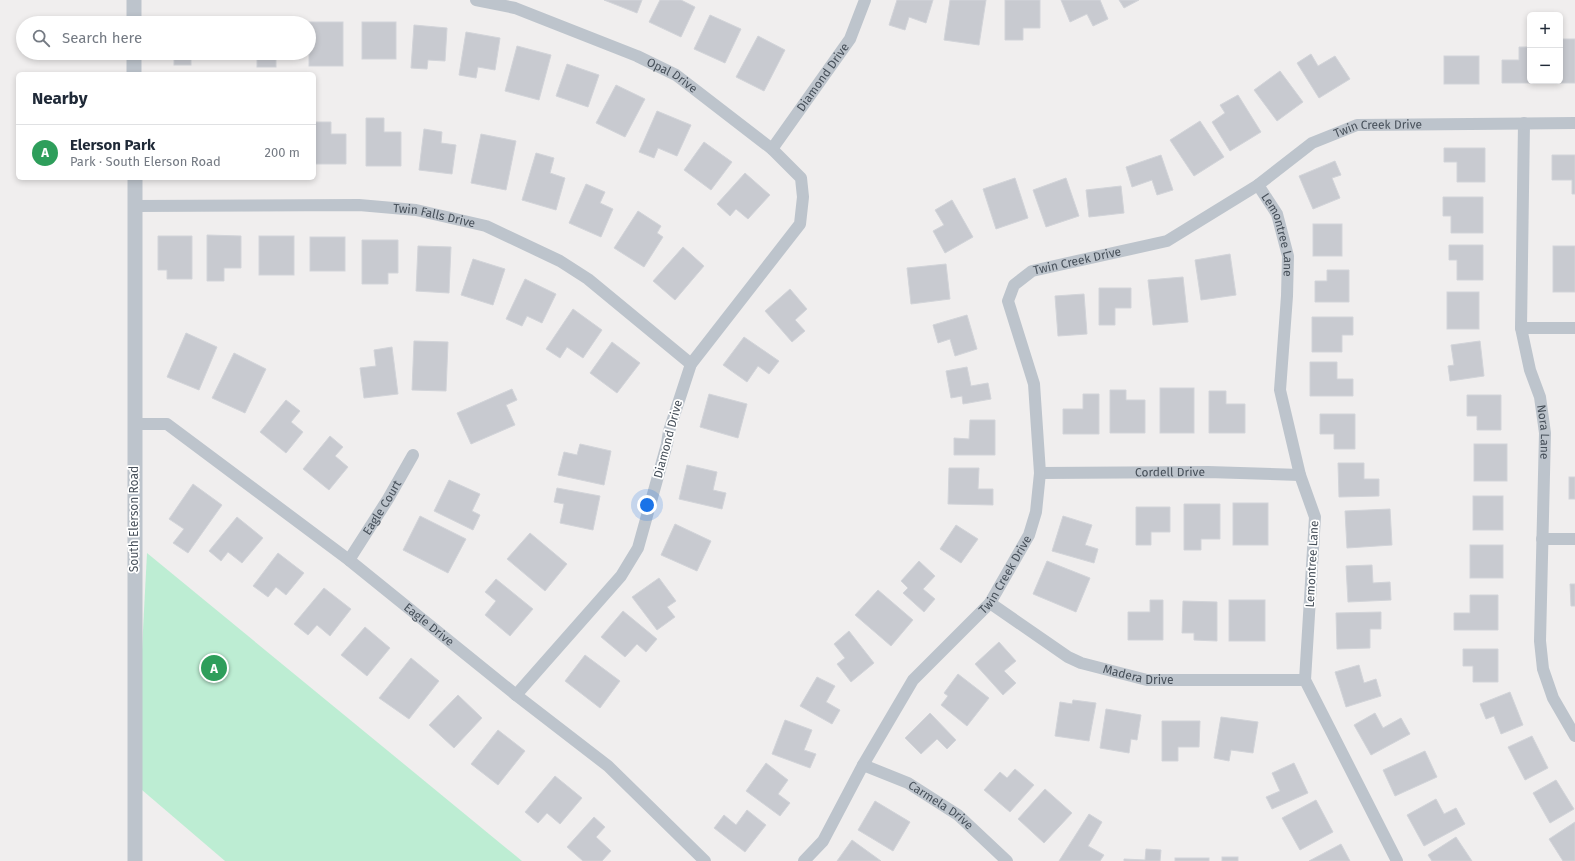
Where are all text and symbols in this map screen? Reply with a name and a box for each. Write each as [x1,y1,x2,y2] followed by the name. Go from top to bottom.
[1527,12,1563,84] map controls
[1527,12,1563,48] button: +
[16,16,316,60] search box
[30,27,52,49] icon: search
[62,29,142,47] text: Search here
[794,40,852,114] street label: Diamond Drive
[1527,48,1563,84] button: −
[645,55,700,96] street label: Opal Drive
[32,88,87,109] text: Nearby
[1332,117,1422,141] street label: Twin Creek Drive
[70,136,155,154] text: Elerson Park
[41,145,49,160] text: A
[264,145,300,160] text: 200 m
[70,154,221,169] text: Park · South Elerson Road
[1258,191,1295,277] street label: Lemontree Lane
[392,201,477,230] street label: Twin Falls Drive
[1032,244,1122,277] street label: Twin Creek Drive
[651,398,685,480] street label: Diamond Drive
[1534,404,1552,460] street label: Nora Lane
[1135,465,1205,479] street label: Cordell Drive
[127,466,141,572] street label: South Elerson Road
[360,477,404,537] street label: Eagle Court
[637,495,657,515] your location
[1303,520,1321,608] street label: Lemontree Lane
[976,533,1034,617] street label: Twin Creek Drive
[401,600,457,649] street label: Eagle Drive
[201,653,227,683] pin: A
[1101,662,1174,687] street label: Madera Drive
[906,778,976,833] street label: Carmela Drive

